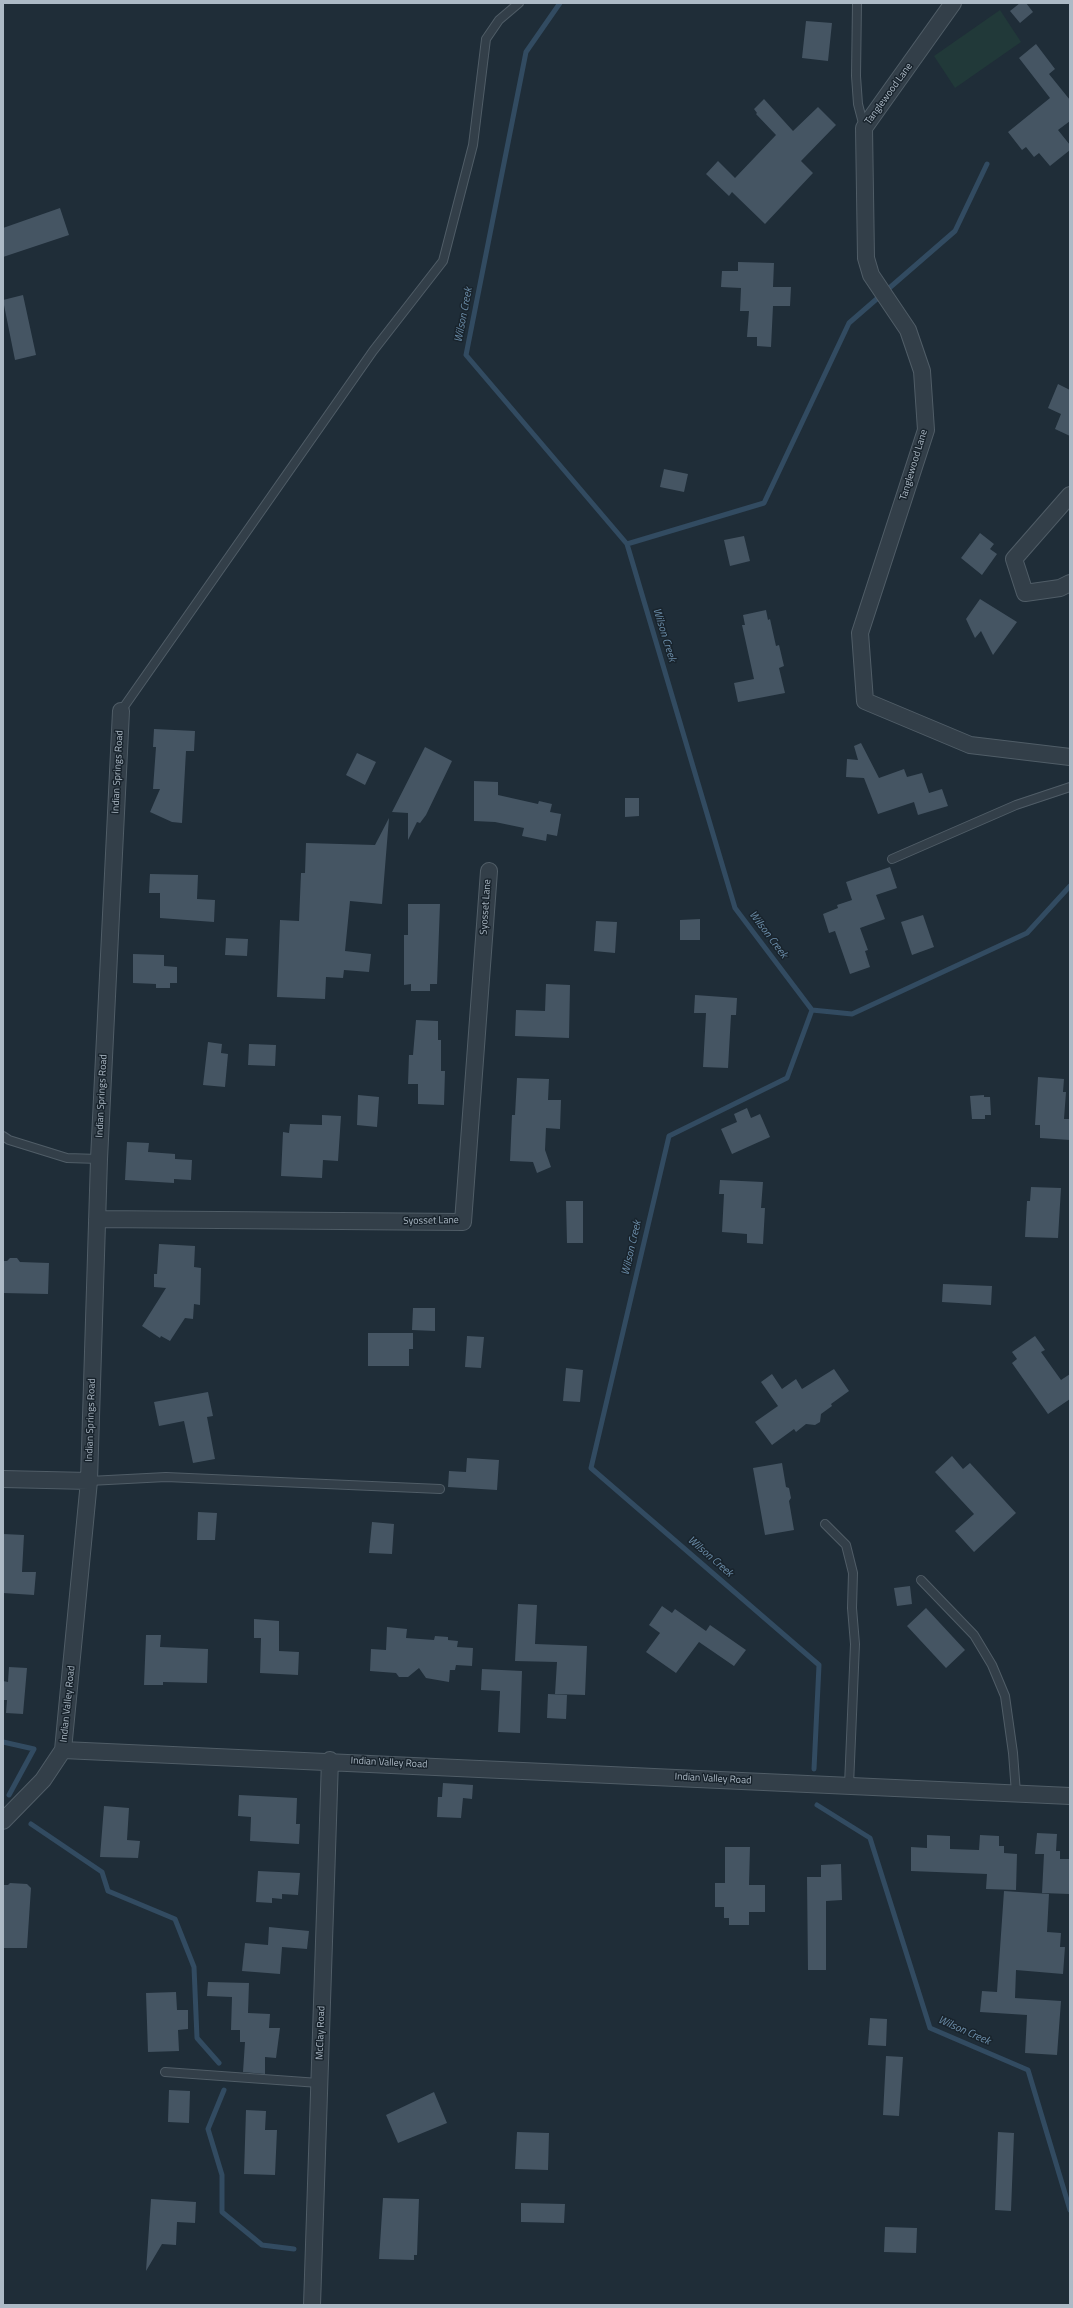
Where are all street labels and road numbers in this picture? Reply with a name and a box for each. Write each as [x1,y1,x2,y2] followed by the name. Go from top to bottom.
[863,61,915,127] street label: Tanglewood Lane
[898,428,930,502] street label: Tanglewood Lane
[110,730,126,814] street label: Indian Springs Road
[478,879,494,935] street label: Syosset Lane
[94,1054,110,1138] street label: Indian Springs Road
[403,1215,459,1227] street label: Syosset Lane
[84,1378,98,1462] street label: Indian Springs Road
[58,1665,78,1743] street label: Indian Valley Road
[350,1755,428,1771] street label: Indian Valley Road
[674,1771,752,1787] street label: Indian Valley Road
[314,2006,328,2060] street label: McClay Road

